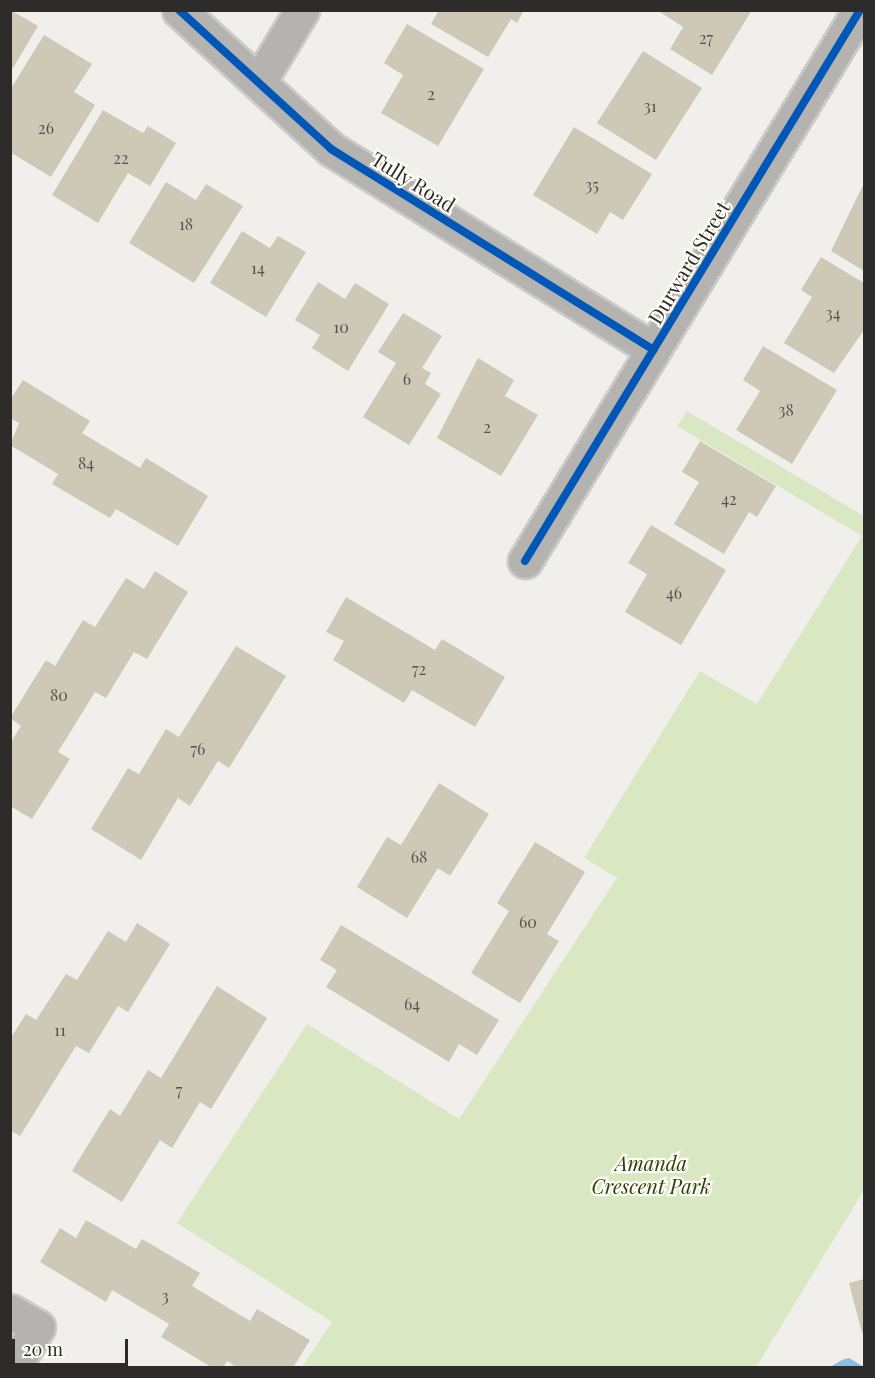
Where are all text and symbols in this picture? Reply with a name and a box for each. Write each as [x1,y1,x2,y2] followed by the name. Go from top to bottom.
[699,28,713,48] house number: 27
[427,84,435,104] house number: 2
[643,96,657,116] house number: 31
[38,118,54,138] house number: 26
[368,146,460,216] street label: Tully Road
[113,148,129,168] house number: 22
[585,175,599,195] house number: 35
[642,196,734,328] street label: Durward Street
[179,214,193,234] house number: 18
[251,258,265,278] house number: 14
[825,303,841,323] house number: 34
[333,317,349,337] house number: 10
[403,369,411,389] house number: 6
[778,400,794,420] house number: 38
[483,417,491,437] house number: 2
[78,453,94,473] house number: 84
[721,489,737,509] house number: 42
[666,583,682,603] house number: 46
[412,659,426,679] house number: 72
[50,685,68,705] house number: 80
[191,739,205,759] house number: 76
[411,847,427,867] house number: 68
[519,912,537,932] house number: 60
[404,994,420,1014] house number: 64
[54,1020,66,1040] house number: 11
[176,1080,182,1100] house number: 7
[591,1151,711,1198] park label: Amanda Crescent Park
[161,1286,169,1306] house number: 3
[15,1327,130,1365] scale bar
[23,1337,63,1361] text: 20 m

